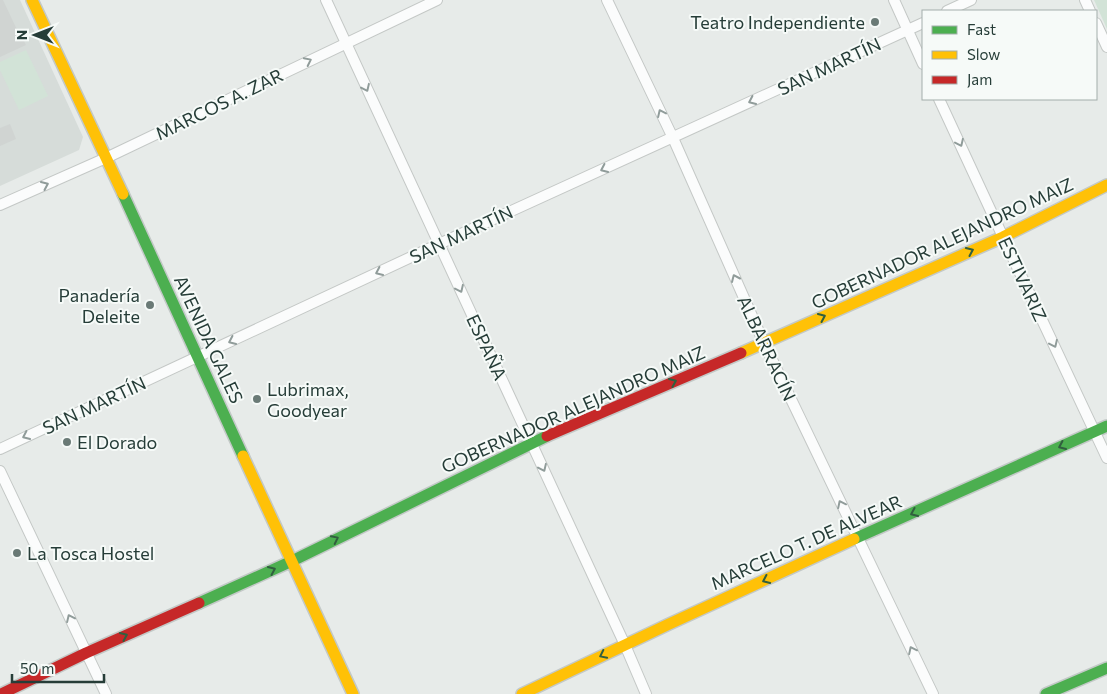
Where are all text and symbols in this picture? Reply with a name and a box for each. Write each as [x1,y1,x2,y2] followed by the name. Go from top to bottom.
[10,10,60,60] north arrow
[922,10,1097,100] legend
[690,11,865,33] place label: Teatro Independiente
[869,16,881,28] marker: Teatro Independiente
[967,20,996,38] text: Fast
[13,30,30,40] text: N
[774,32,884,100] street label: SAN MARTÍN
[967,45,1000,63] text: Slow
[303,57,312,67] one-way arrow
[152,64,286,144] street label: MARCOS A. ZAR
[967,70,992,88] text: Jam
[360,82,370,91] one-way arrow
[748,95,757,106] one-way arrow
[657,109,667,118] one-way arrow
[953,138,964,147] one-way arrow
[600,163,609,173] one-way arrow
[808,173,1076,313] street label: GOBERNADOR ALEJANDRO MAIZ
[40,181,49,192] one-way arrow
[406,200,516,268] street label: SAN MARTÍN
[994,233,1052,325] street label: ESTIVARIZ
[965,247,974,258] one-way arrow
[375,266,384,277] one-way arrow
[170,272,248,406] street label: AVENIDA GALES
[730,274,741,283] one-way arrow
[58,284,140,327] place label: Panadería Deleite
[453,284,464,293] one-way arrow
[733,292,801,404] street label: ALBARRACÍN
[144,299,156,311] marker: Panadería Deleite
[462,311,512,383] street label: ESPAÑA
[817,313,826,324] one-way arrow
[228,335,237,345] one-way arrow
[1048,339,1058,348] one-way arrow
[438,341,708,477] street label: GOBERNADOR ALEJANDRO MAIZ
[39,371,149,439] street label: SAN MARTÍN
[668,377,677,388] one-way arrow
[267,378,349,421] place label: Lubrimax, Goodyear
[251,393,263,405] marker: Lubrimax, Goodyear
[22,430,31,441] one-way arrow
[77,431,157,453] place label: El Dorado
[61,436,73,448] marker: El Dorado
[1058,440,1067,451] one-way arrow
[536,463,547,472] one-way arrow
[707,490,905,594] street label: MARCELO T. DE ALVEAR
[837,500,847,509] one-way arrow
[910,506,919,517] one-way arrow
[330,535,339,545] one-way arrow
[27,542,154,564] place label: La Tosca Hostel
[11,547,23,559] marker: La Tosca Hostel
[267,565,276,576] one-way arrow
[762,573,771,584] one-way arrow
[65,614,76,623] one-way arrow
[119,632,128,643] one-way arrow
[908,646,918,655] one-way arrow
[599,649,608,659] one-way arrow
[12,652,105,684] scale bar
[20,659,54,677] text: 50 m

